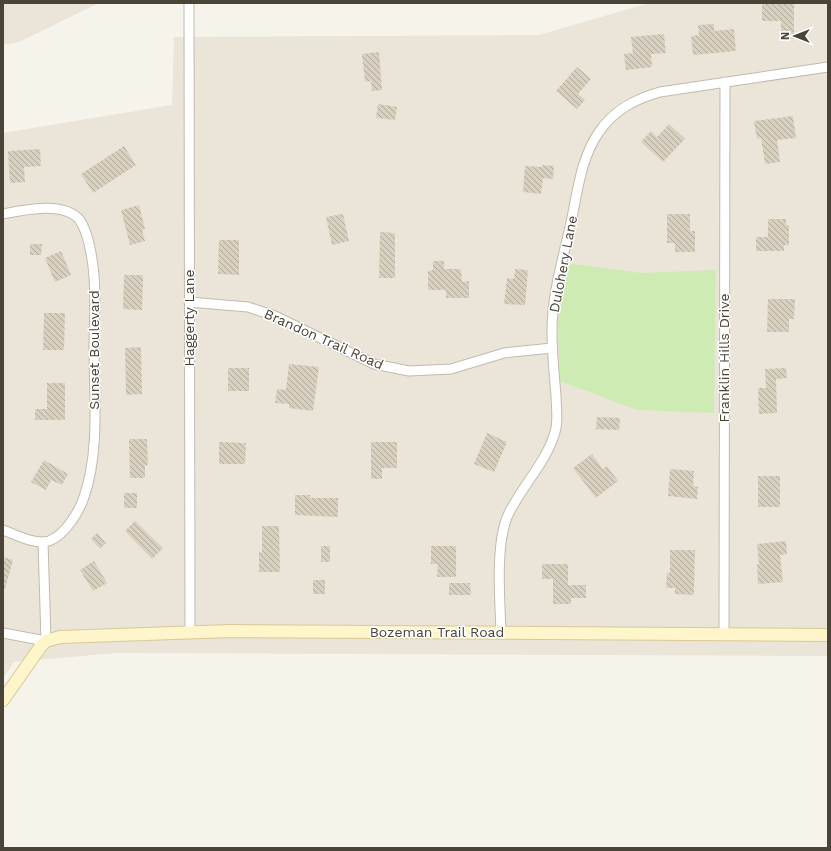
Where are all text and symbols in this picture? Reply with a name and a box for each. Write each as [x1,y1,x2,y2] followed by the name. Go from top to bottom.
[775,16,815,56] north arrow
[779,32,792,40] text: N
[546,214,580,314] street label: Dulohery Lane
[181,270,197,366] street label: Haggerty Lane
[86,290,102,410] street label: Sunset Boulevard
[716,294,732,423] street label: Franklin Hills Drive
[262,305,386,373] street label: Brandon Trail Road
[370,624,504,640] street label: Bozeman Trail Road

